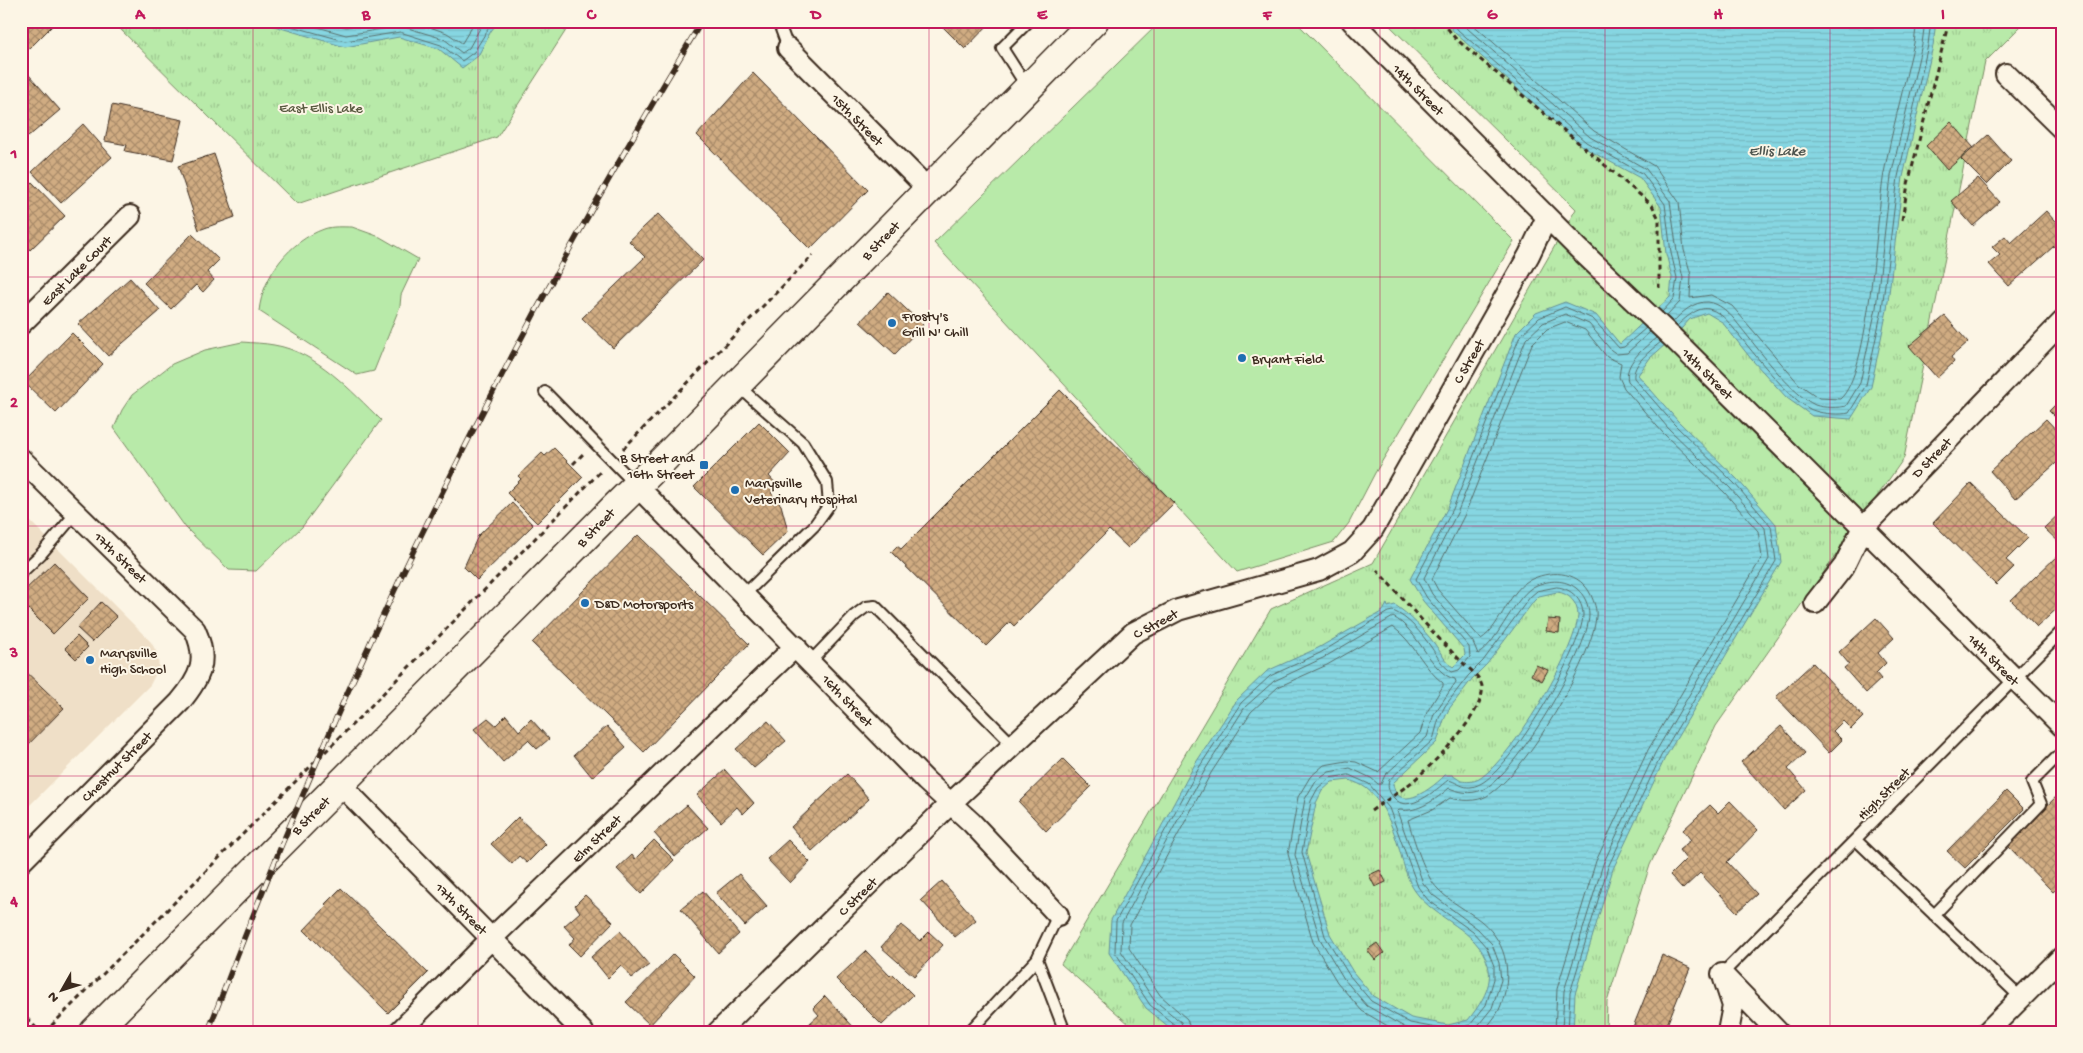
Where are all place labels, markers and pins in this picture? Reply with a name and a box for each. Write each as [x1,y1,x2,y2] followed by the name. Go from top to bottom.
[901,309,969,342] place label: Frosty's Grill N' Chill
[886,317,898,329] marker: Frosty's Grill N' Chill
[1236,352,1248,364] marker: Bryant Field
[1251,352,1325,369] place label: Bryant Field
[619,451,696,484] place label: B Street and 16th Street
[698,459,710,471] marker: B Street and 16th Street
[744,476,857,509] place label: Marysville Veterinary Hospital
[729,484,741,496] marker: Marysville Veterinary Hospital
[579,597,591,609] marker: D&D Motorsports
[594,597,694,614] place label: D&D Motorsports
[100,646,166,679] place label: Marysville High School
[84,654,96,666] marker: Marysville High School

